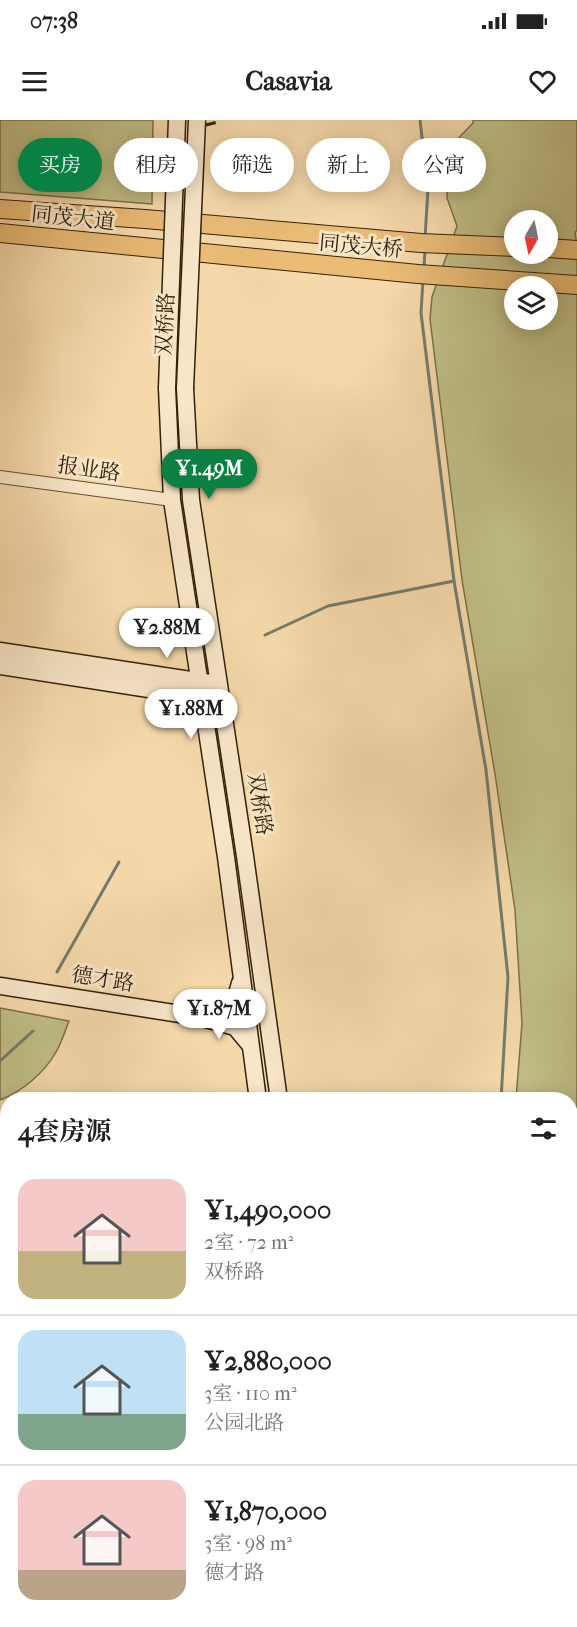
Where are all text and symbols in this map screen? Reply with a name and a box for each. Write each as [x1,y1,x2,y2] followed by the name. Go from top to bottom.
[30,8,78,34] text: 07:38
[18,65,51,98] icon: menu
[245,65,332,97] text: Casavia
[526,65,559,98] icon: heart
[18,138,102,192] chip: 买房
[114,138,198,192] chip: 租房
[210,138,294,192] chip: 筛选
[306,138,390,192] chip: 新上
[402,138,486,192] chip: 公寓
[30,202,116,234] street label: 同茂大道
[504,210,558,264] north arrow
[504,210,558,330] map controls
[318,230,404,262] street label: 同茂大桥
[504,276,558,330] button: layers
[151,292,179,356] street label: 双桥路
[160,449,258,500] pin: ¥1.49M
[56,453,122,485] street label: 报业路
[175,457,243,480] text: ¥1.49M
[118,608,216,659] pin: ¥2.88M
[133,616,201,639] text: ¥2.88M
[142,689,240,740] pin: ¥1.88M
[159,697,223,720] text: ¥1.88M
[243,771,277,837] street label: 双桥路
[70,962,136,996] street label: 德才路
[170,989,268,1040] pin: ¥1.87M
[187,997,251,1020] text: ¥1.87M
[527,1112,560,1145] icon: filters
[18,1116,111,1147] text: 4套房源
[204,1195,331,1226] text: ¥1,490,000
[66,1203,138,1275] icon: home
[204,1231,293,1254] text: 2室 · 72 m²
[204,1260,264,1283] text: 双桥路
[204,1346,332,1377] text: ¥2,880,000
[66,1354,138,1426] icon: home
[204,1382,297,1405] text: 3室 · 110 m²
[204,1411,284,1434] text: 公园北路
[204,1496,327,1527] text: ¥1,870,000
[66,1504,138,1576] icon: home
[204,1532,292,1555] text: 3室 · 98 m²
[204,1561,264,1584] text: 德才路

